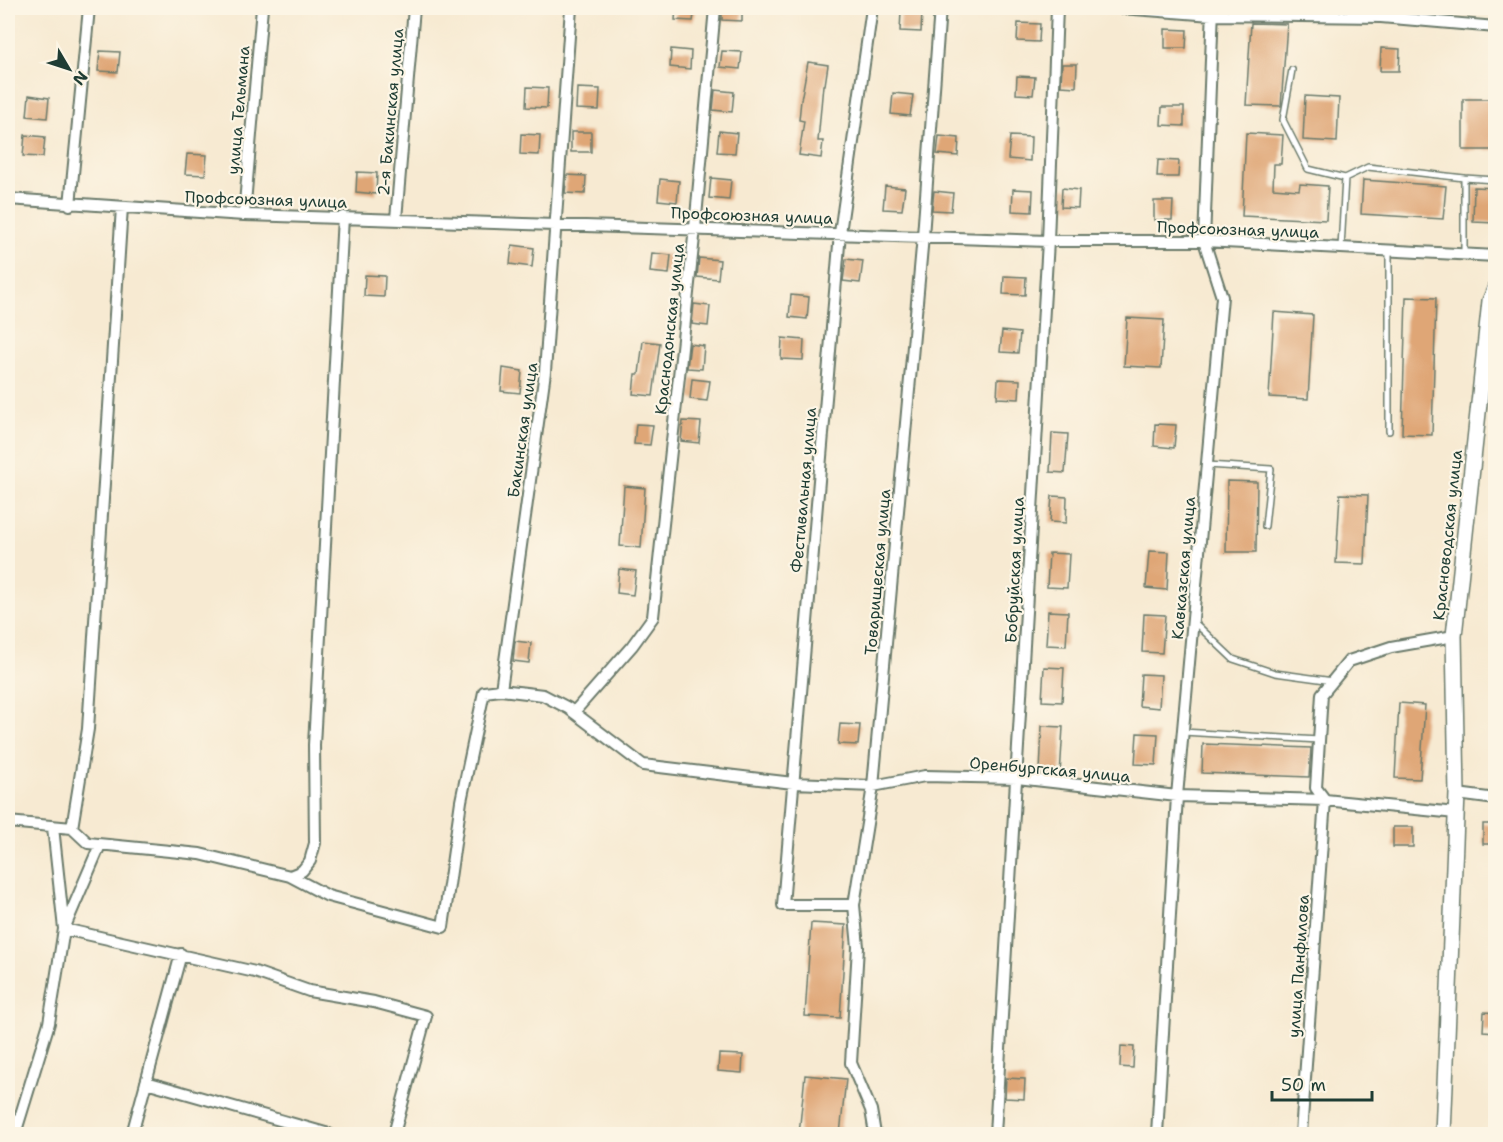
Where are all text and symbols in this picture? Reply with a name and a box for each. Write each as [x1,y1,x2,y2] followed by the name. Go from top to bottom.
[373,27,408,197] street label: 2-я Бакинская улица
[39,39,99,99] north arrow
[222,45,255,175] street label: улица Тельмана
[68,67,92,90] text: N
[184,186,348,213] street label: Профсоюзная улица
[670,202,834,229] street label: Профсоюзная улица
[1156,216,1320,243] street label: Профсоюзная улица
[650,242,689,416] street label: Краснодонская улица
[503,361,542,499] street label: Бакинская улица
[786,406,821,574] street label: Фестивальная улица
[1428,449,1467,621] street label: Красноводская улица
[860,488,895,656] street label: Товарищеская улица
[1000,496,1029,644] street label: Бобруйская улица
[1167,496,1200,640] street label: Кавказская улица
[969,752,1131,787] street label: Оренбургская улица
[1283,894,1314,1038] street label: улица Панфилова
[1272,1064,1372,1102] scale bar
[1281,1073,1326,1097] text: 50 m

